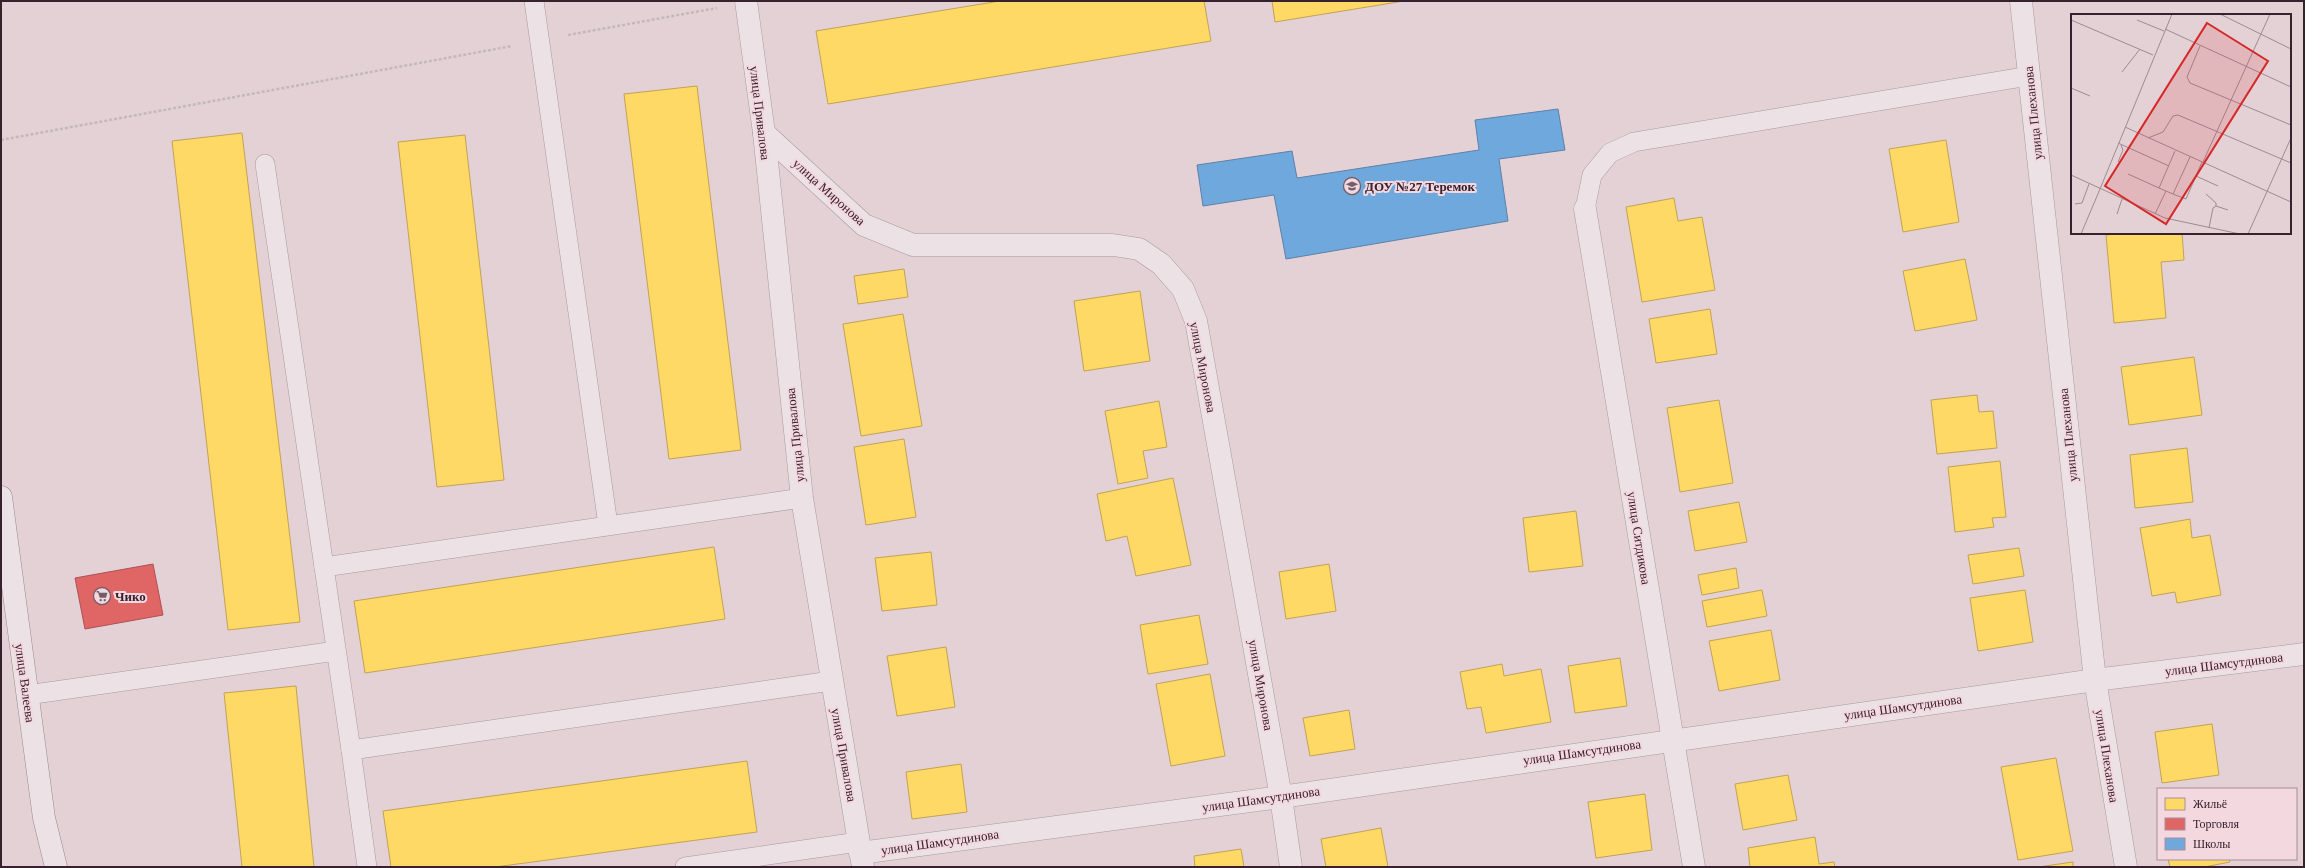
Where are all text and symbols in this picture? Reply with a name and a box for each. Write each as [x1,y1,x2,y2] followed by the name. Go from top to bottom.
[2071,14,2291,234] inset map
[747,65,773,161] street label: улица Привалова
[2021,65,2045,161] street label: улица Плеханова
[790,156,868,229] street label: улица Миронова
[1342,176,1362,196] school or university icon: ДОУ №27 Теремок
[1365,179,1476,194] place label: ДОУ №27 Теремок
[1187,320,1219,414] street label: улица Миронова
[783,387,807,483] street label: улица Привалова
[2056,387,2080,483] street label: улица Плеханова
[1624,490,1654,586] street label: улица Ситдикова
[92,586,112,606] supermarket icon: Чико
[115,589,146,604] place label: Чико
[1246,638,1276,732] street label: улица Миронова
[12,643,38,724] street label: улица Валеева
[2164,649,2284,679] street label: улица Шамсутдинова
[1843,691,1963,723] street label: улица Шамсутдинова
[828,707,860,803] street label: улица Привалова
[2092,708,2122,804] street label: улица Плеханова
[1522,736,1642,768] street label: улица Шамсутдинова
[1201,783,1321,815] street label: улица Шамсутдинова
[2157,788,2297,860] legend
[2193,797,2227,811] text: Жильё
[2193,817,2240,831] text: Торговля
[880,826,1000,858] street label: улица Шамсутдинова
[2193,837,2230,851] text: Школы

